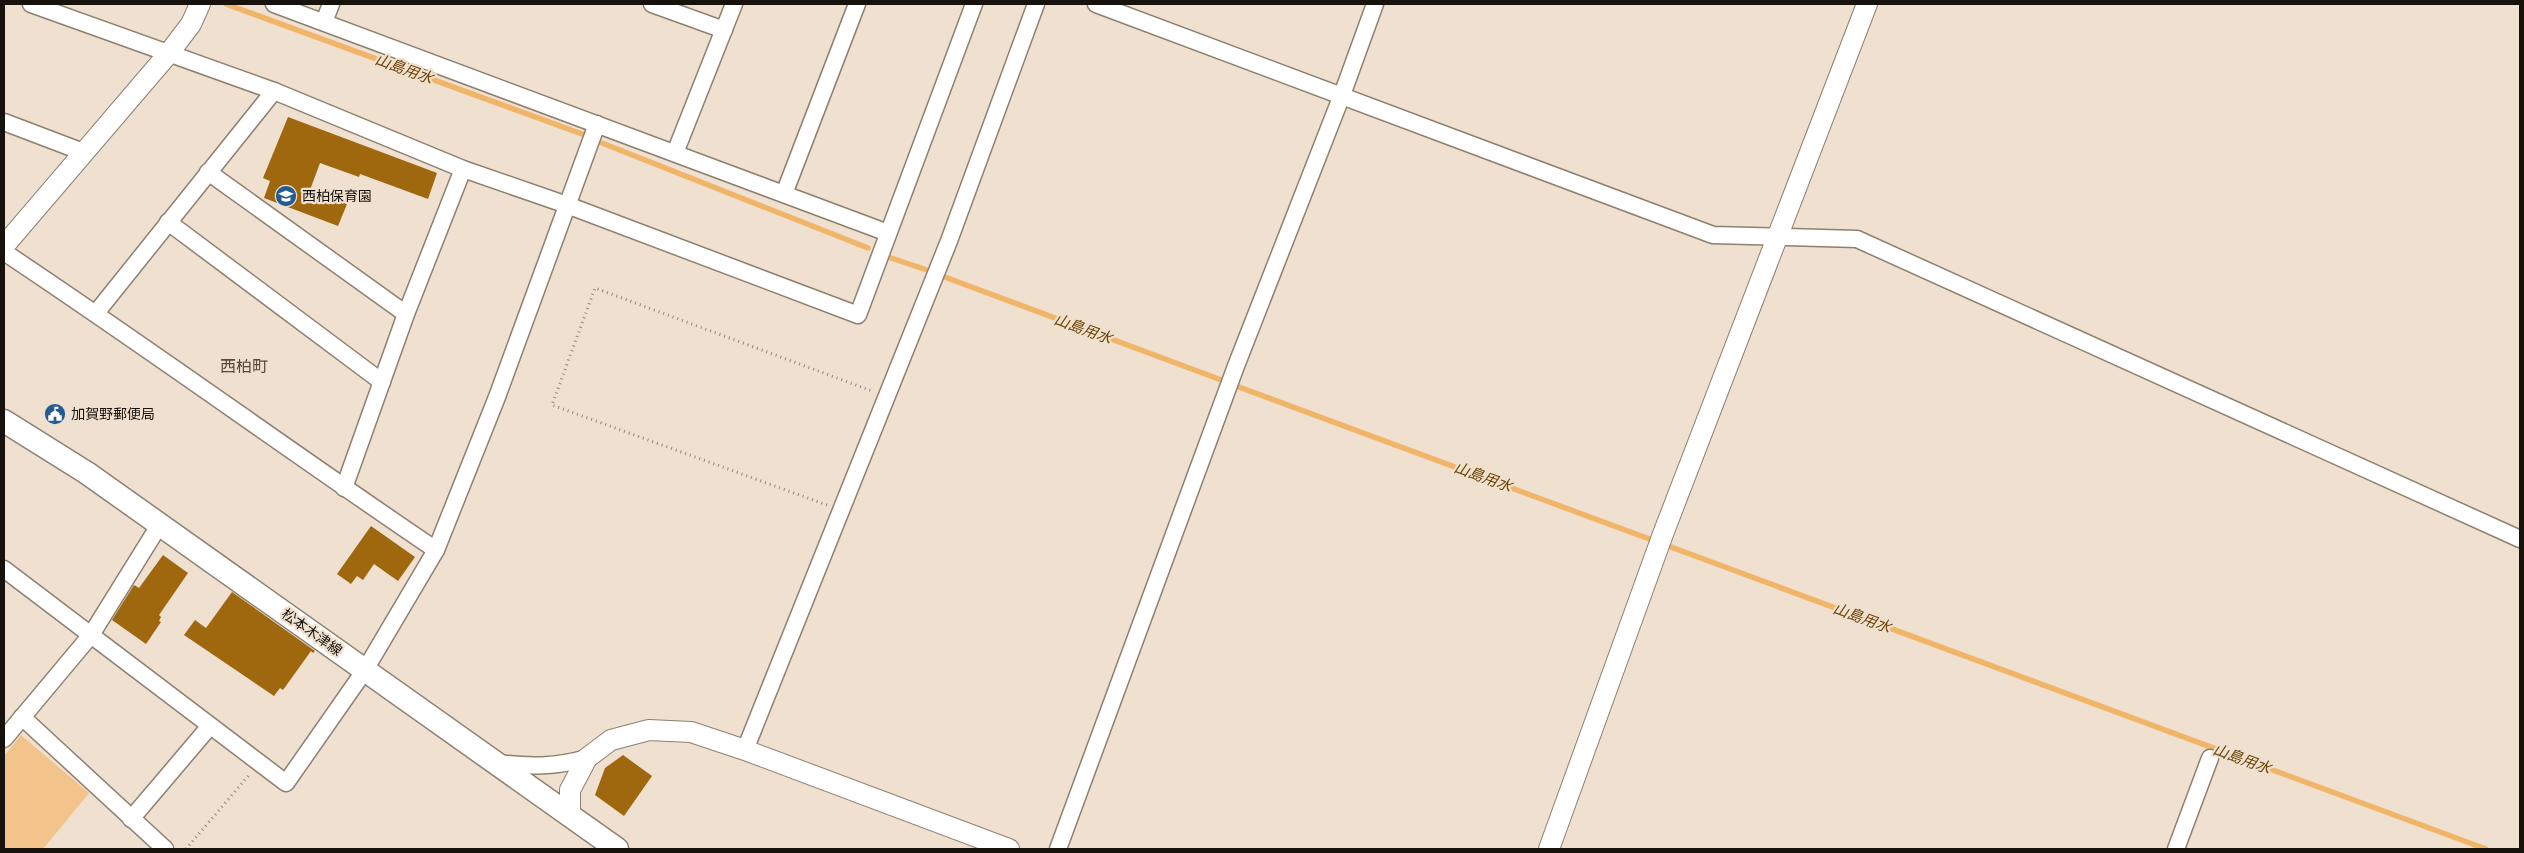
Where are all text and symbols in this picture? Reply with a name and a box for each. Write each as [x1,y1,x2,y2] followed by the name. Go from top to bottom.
[373,50,437,88] water label: 山島用水
[274,184,298,208] school or university icon: 西柏保育園
[302,188,372,204] place label: 西柏保育園
[1052,310,1116,348] water label: 山島用水
[220,357,268,376] district label: 西柏町
[43,402,67,426] public building icon: 加賀野郵便局
[71,406,155,422] place label: 加賀野郵便局
[1452,458,1516,496] water label: 山島用水
[1831,599,1895,637] water label: 山島用水
[279,605,345,659] street label: 松本木津線
[2211,740,2275,778] water label: 山島用水

